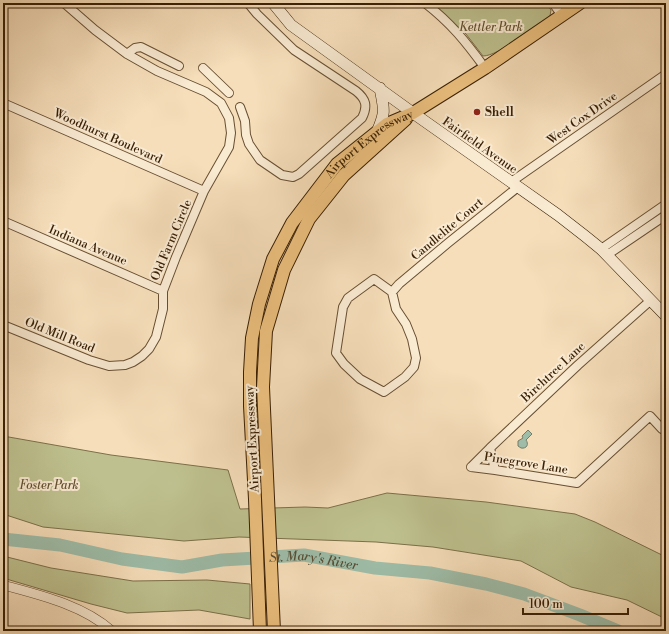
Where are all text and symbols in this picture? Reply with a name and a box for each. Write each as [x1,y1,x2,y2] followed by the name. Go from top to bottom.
[459,20,523,35] park label: Kettler Park
[544,89,620,149] street label: West Cox Drive
[50,105,165,167] street label: Woodhurst Boulevard
[485,105,514,120] place label: Shell
[321,107,416,182] street label: Airport Expressway
[472,107,482,117] marker: Shell
[439,114,520,177] street label: Fairfield Avenue
[408,194,487,264] street label: Candlelite Court
[148,197,195,283] street label: Old Farm Circle
[46,222,129,269] street label: Indiana Avenue
[23,315,97,356] street label: Old Mill Road
[518,339,588,406] street label: Birchtree Lane
[242,385,263,494] street label: Airport Expressway
[483,449,569,478] street label: Pinegrove Lane
[19,478,79,493] park label: Foster Park
[269,548,360,574] water label: St. Mary's River
[523,590,628,616] scale bar
[529,597,563,612] text: 100 m

